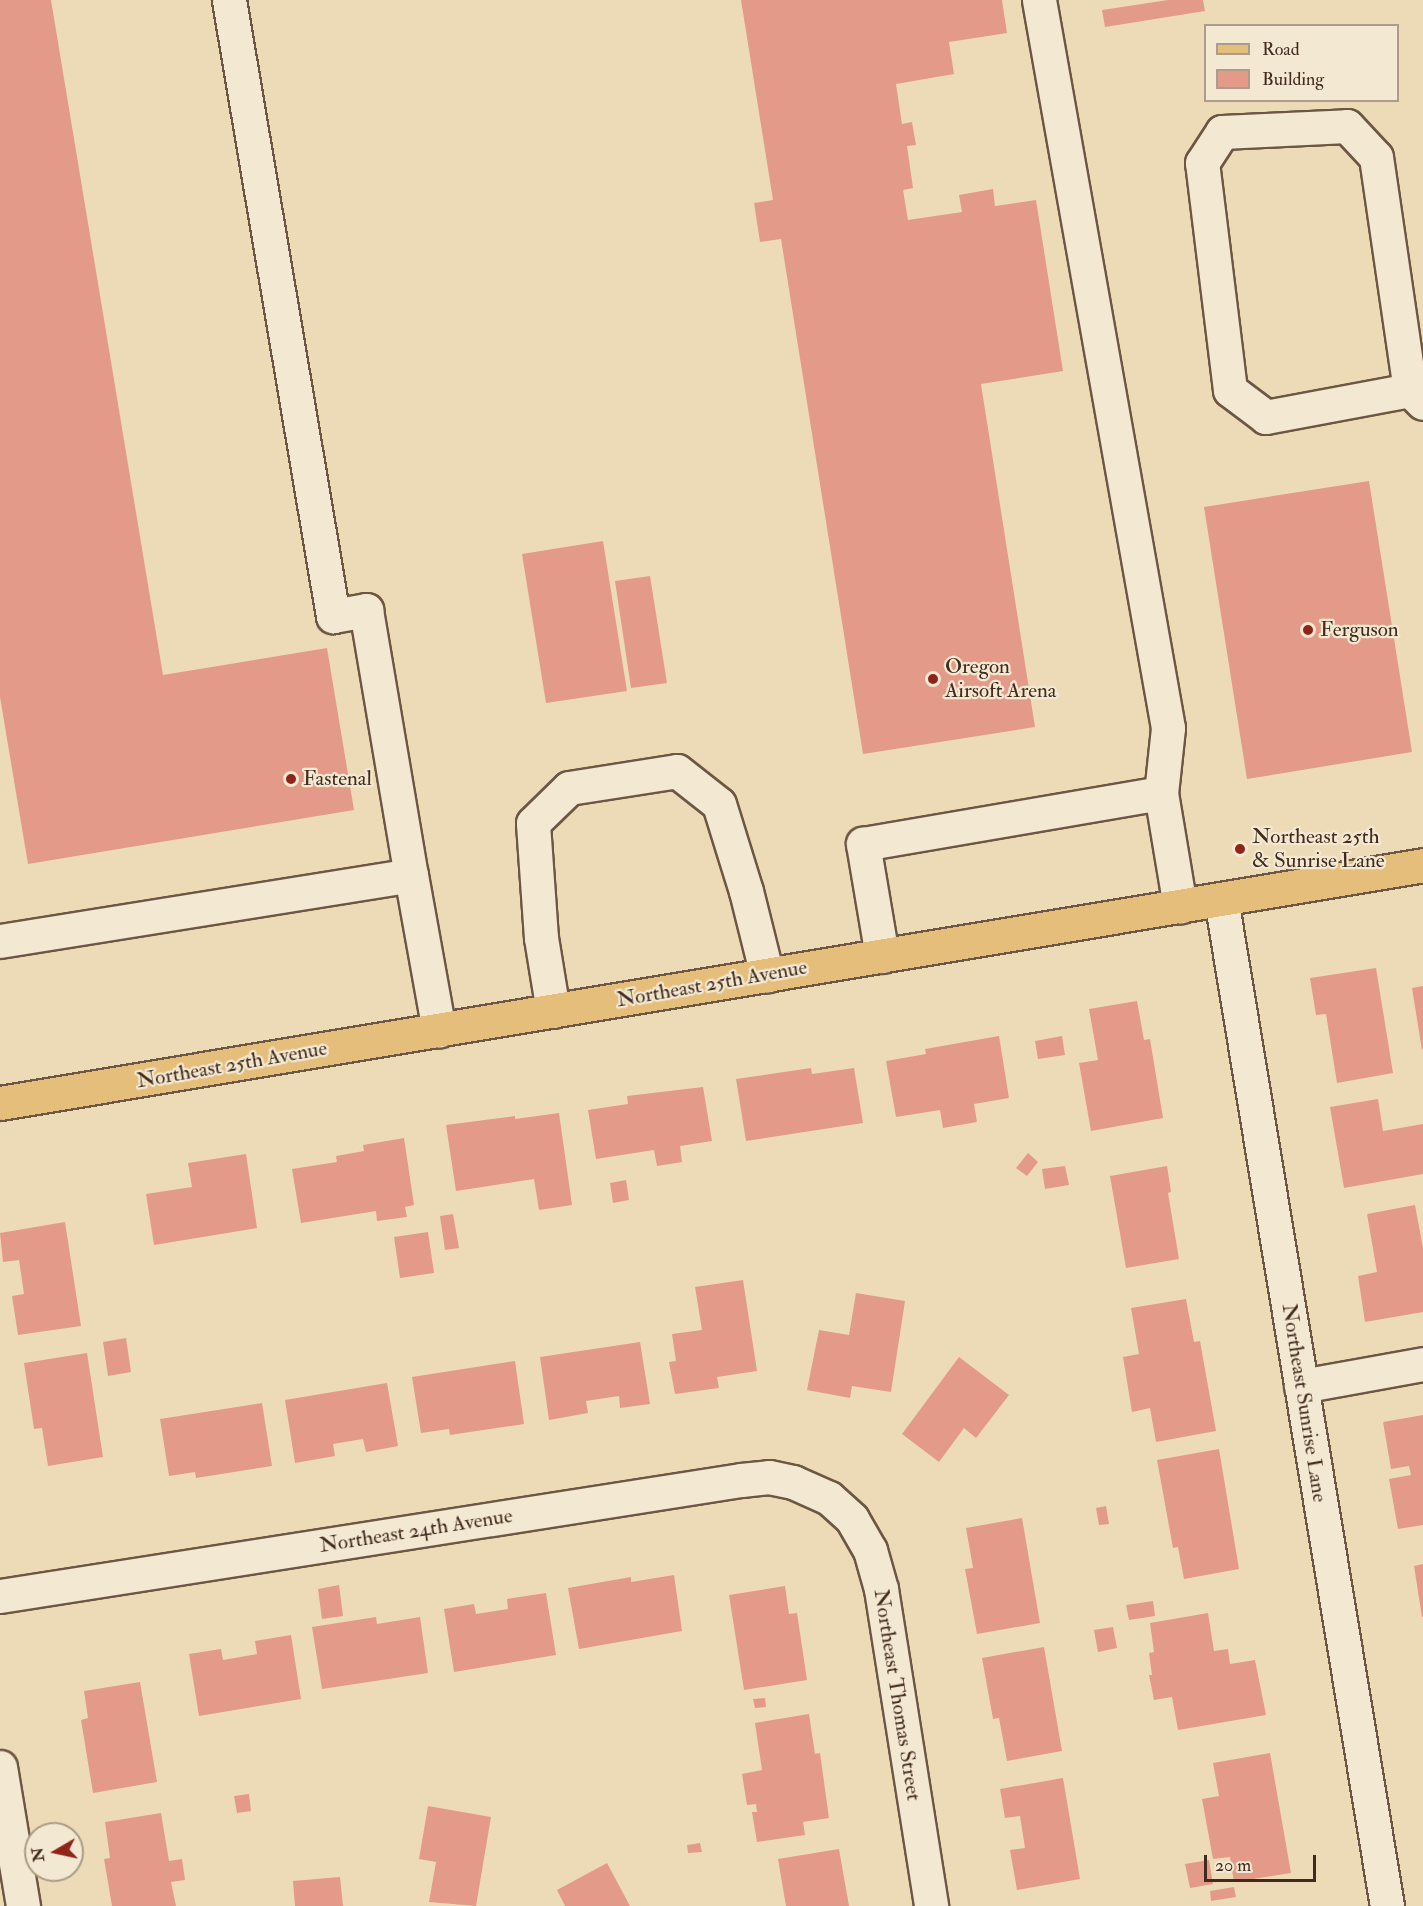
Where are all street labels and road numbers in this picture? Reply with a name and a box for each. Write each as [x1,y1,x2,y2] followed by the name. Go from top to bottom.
[615,955,809,1013] street label: Northeast 25th Avenue
[135,1036,329,1094] street label: Northeast 25th Avenue
[1276,1302,1332,1504] street label: Northeast Sunrise Lane
[318,1503,514,1559] street label: Northeast 24th Avenue
[868,1587,926,1803] street label: Northeast Thomas Street

